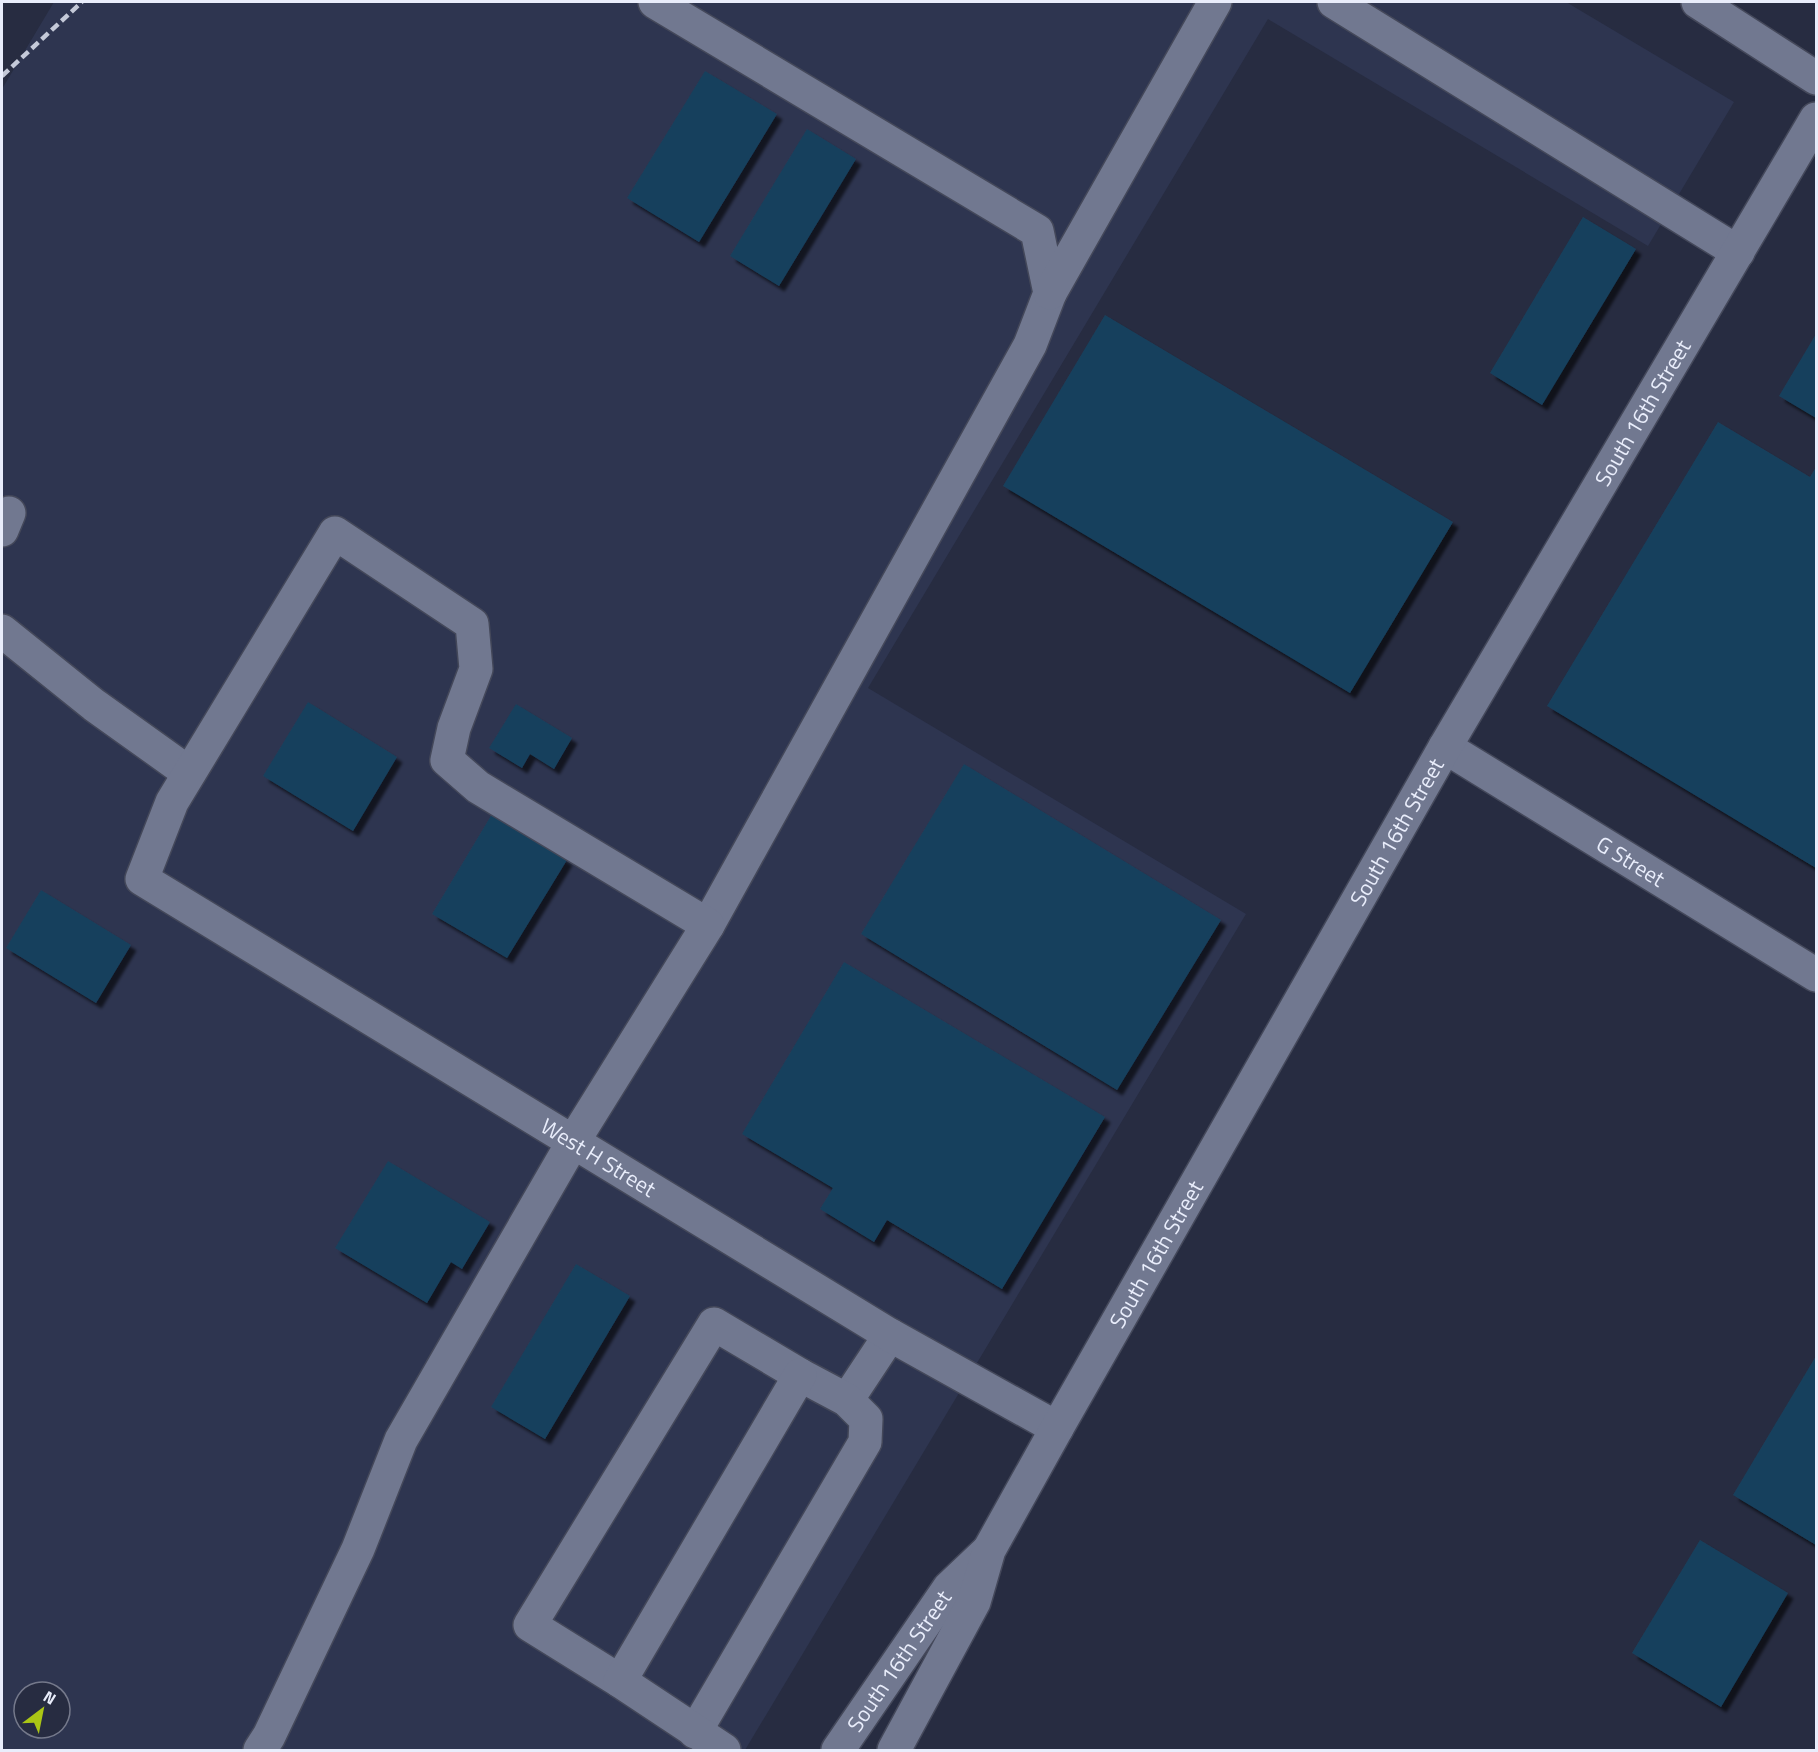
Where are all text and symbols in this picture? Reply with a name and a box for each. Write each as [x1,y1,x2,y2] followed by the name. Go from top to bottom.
[1586,333,1699,493] street label: South 16th Street
[1341,751,1452,912] street label: South 16th Street
[1590,827,1672,895] street label: G Street
[534,1109,663,1206] street label: West H Street
[1100,1174,1212,1335] street label: South 16th Street
[838,1583,960,1739] street label: South 16th Street
[12,1680,72,1740] north arrow
[39,1684,61,1710] text: N

